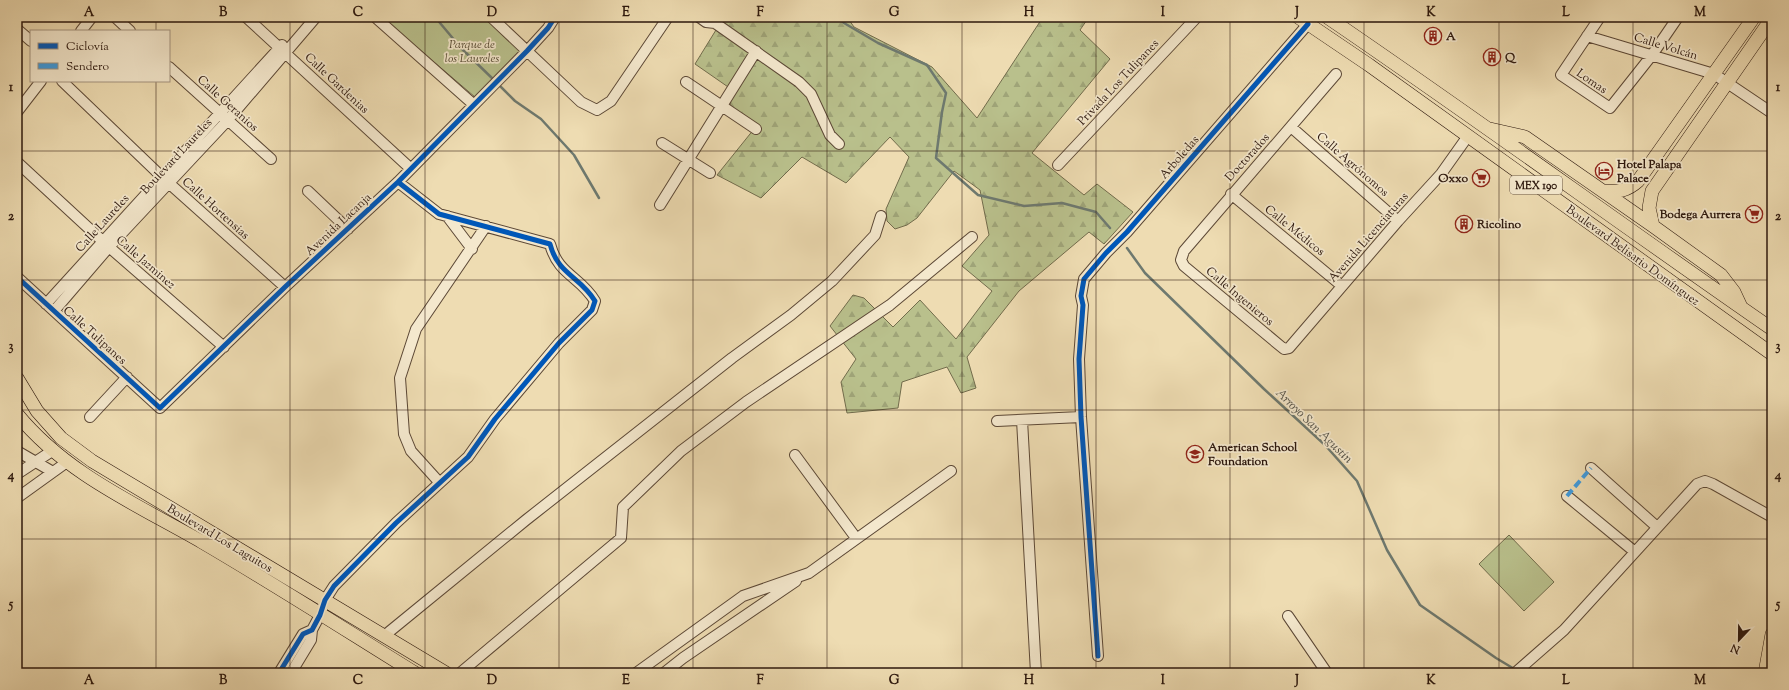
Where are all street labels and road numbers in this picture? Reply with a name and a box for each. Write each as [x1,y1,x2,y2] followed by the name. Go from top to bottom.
[1631,29,1700,65] street label: Calle Volcán
[1074,35,1164,130] street label: Privada Los Tulipanes
[300,49,373,119] street label: Calle Gardenias
[1572,65,1611,99] street label: Lomas
[193,71,262,136] street label: Calle Geranios
[137,114,217,199] street label: Boulevard Laureles
[1312,128,1393,202] street label: Calle Agrónomos
[1221,129,1275,186] street label: Doctorados
[1156,132,1204,183] street label: Arboledas
[178,173,253,244] street label: Calle Hortensias
[1510,176,1562,194] road number: MEX 190
[1324,188,1413,287] street label: Avenida Licenciaturas
[301,189,376,260] street label: Avenida Lacanja
[72,190,134,257] street label: Calle Laureles
[1260,201,1329,261] street label: Calle Médicos
[1562,201,1703,311] street label: Boulevard Belisario Domínguez
[112,232,179,294] street label: Calle Jazminez
[1201,263,1277,331] street label: Calle Ingenieros
[58,302,130,369] street label: Calle Tulipanes
[163,500,276,578] street label: Boulevard Los Laguitos

